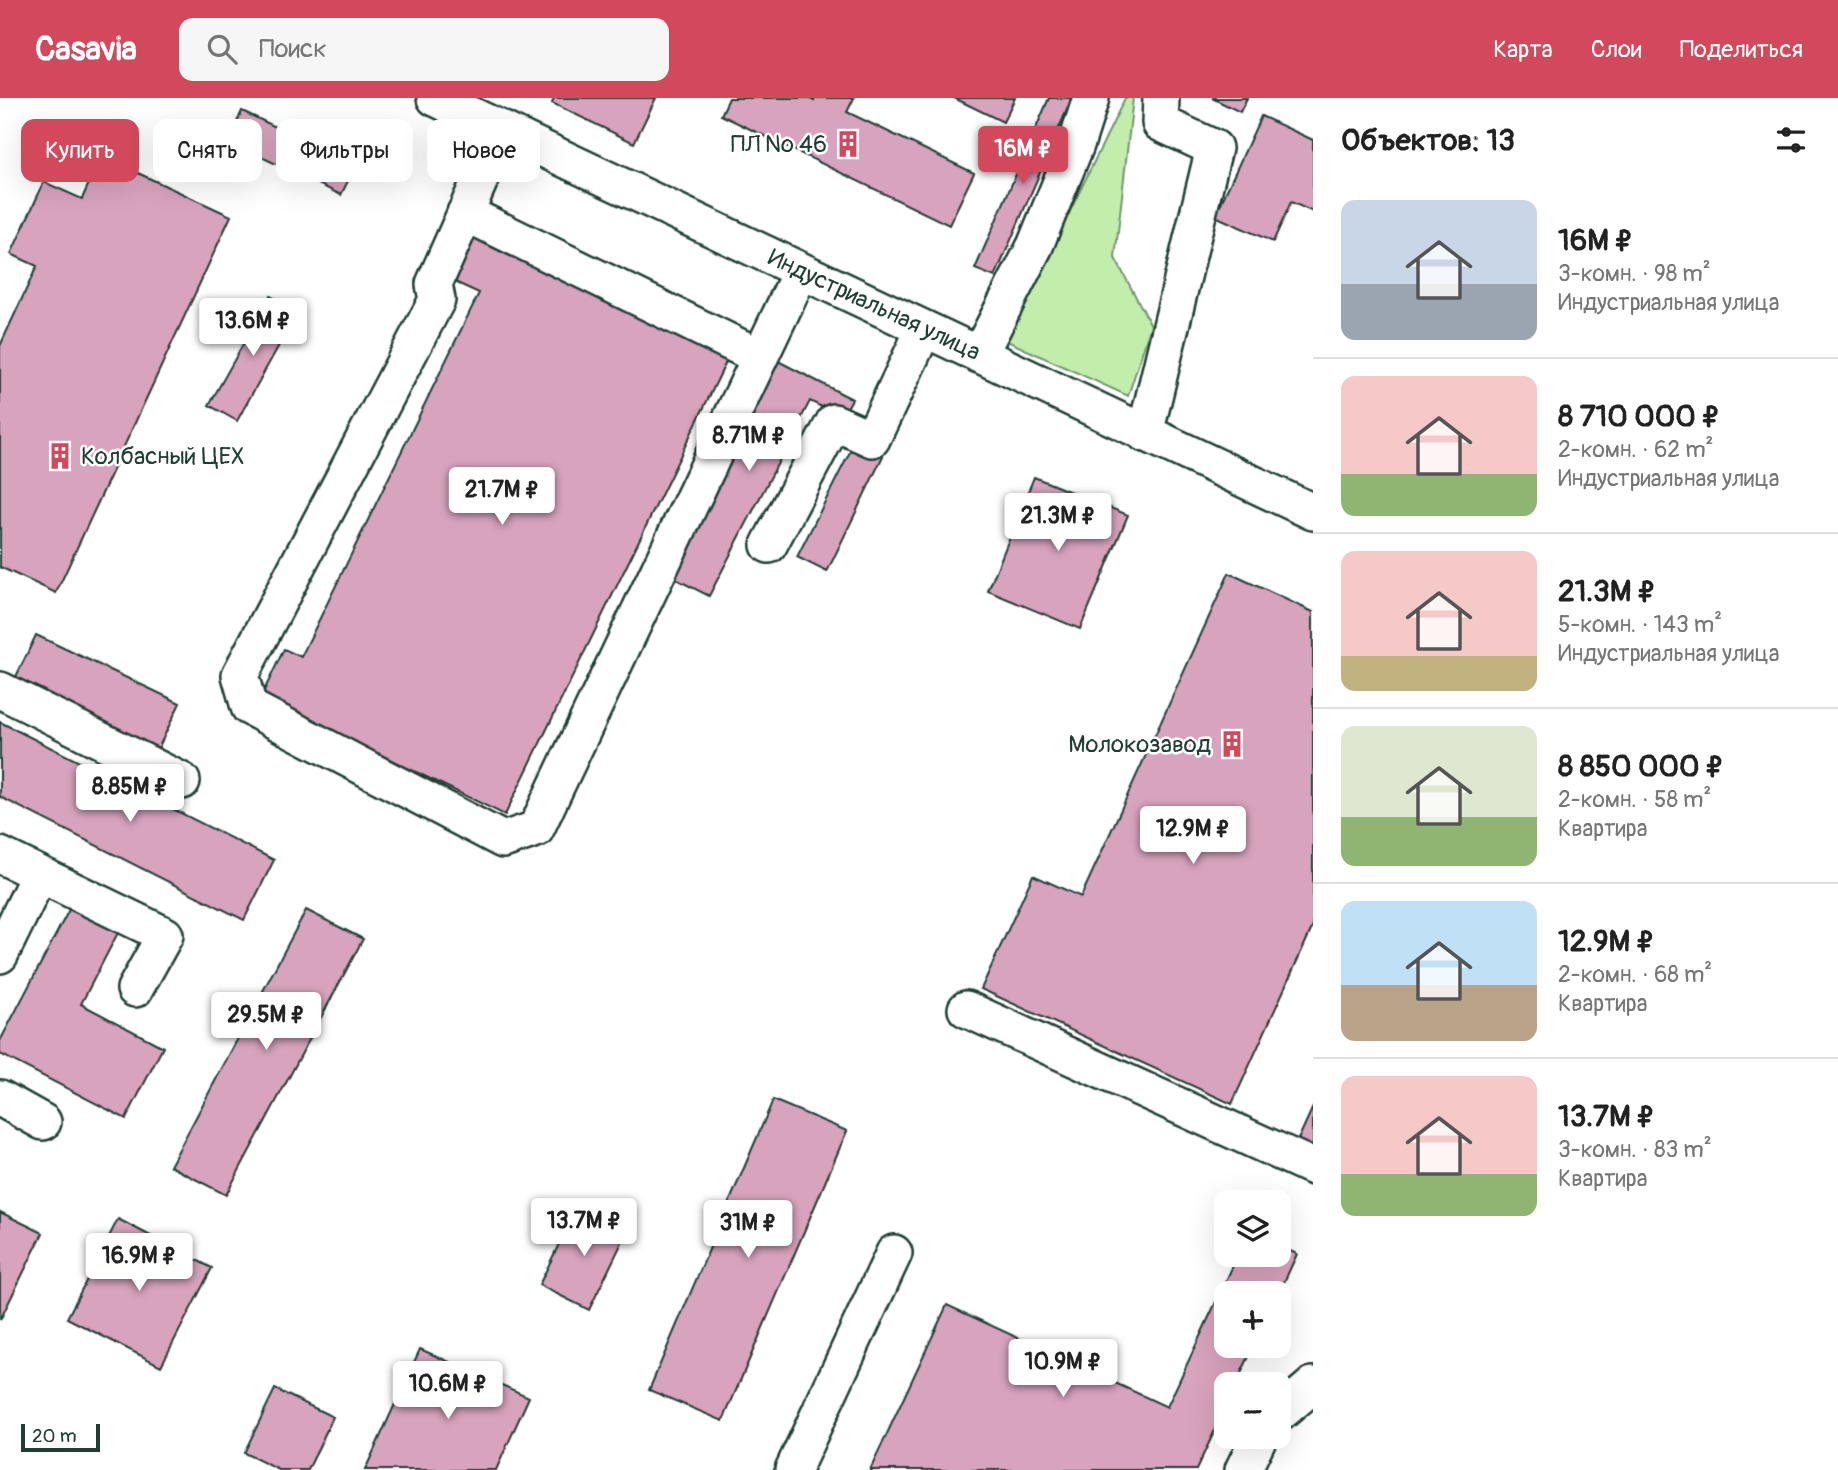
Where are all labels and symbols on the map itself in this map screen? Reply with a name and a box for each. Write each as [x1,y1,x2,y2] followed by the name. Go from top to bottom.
[974,126,1072,186] pin: 16M ₽
[833,129,863,159] building icon: ПЛ № 46
[731,130,827,159] place label: ПЛ № 46
[763,243,985,367] street label: Индустриальная улица
[188,299,318,358] pin: 13.6M ₽
[684,414,814,473] pin: 8.71M ₽
[45,441,75,471] building icon: Колбасный ЦЕХ
[81,442,244,471] place label: Колбасный ЦЕХ
[437,468,567,527] pin: 21.7M ₽
[993,494,1123,553] pin: 21.3M ₽
[1217,729,1247,759] building icon: Молокозавод
[1068,730,1212,759] place label: Молокозавод
[65,764,195,824] pin: 8.85M ₽
[1128,806,1258,866] pin: 12.9M ₽
[201,992,331,1052] pin: 29.5M ₽
[519,1198,649,1258] pin: 13.7M ₽
[699,1200,797,1260] pin: 31M ₽
[74,1234,204,1293] pin: 16.9M ₽
[998,1340,1128,1399] pin: 10.9M ₽
[383,1362,513,1421] pin: 10.6M ₽
[21,1421,100,1453] scale bar

